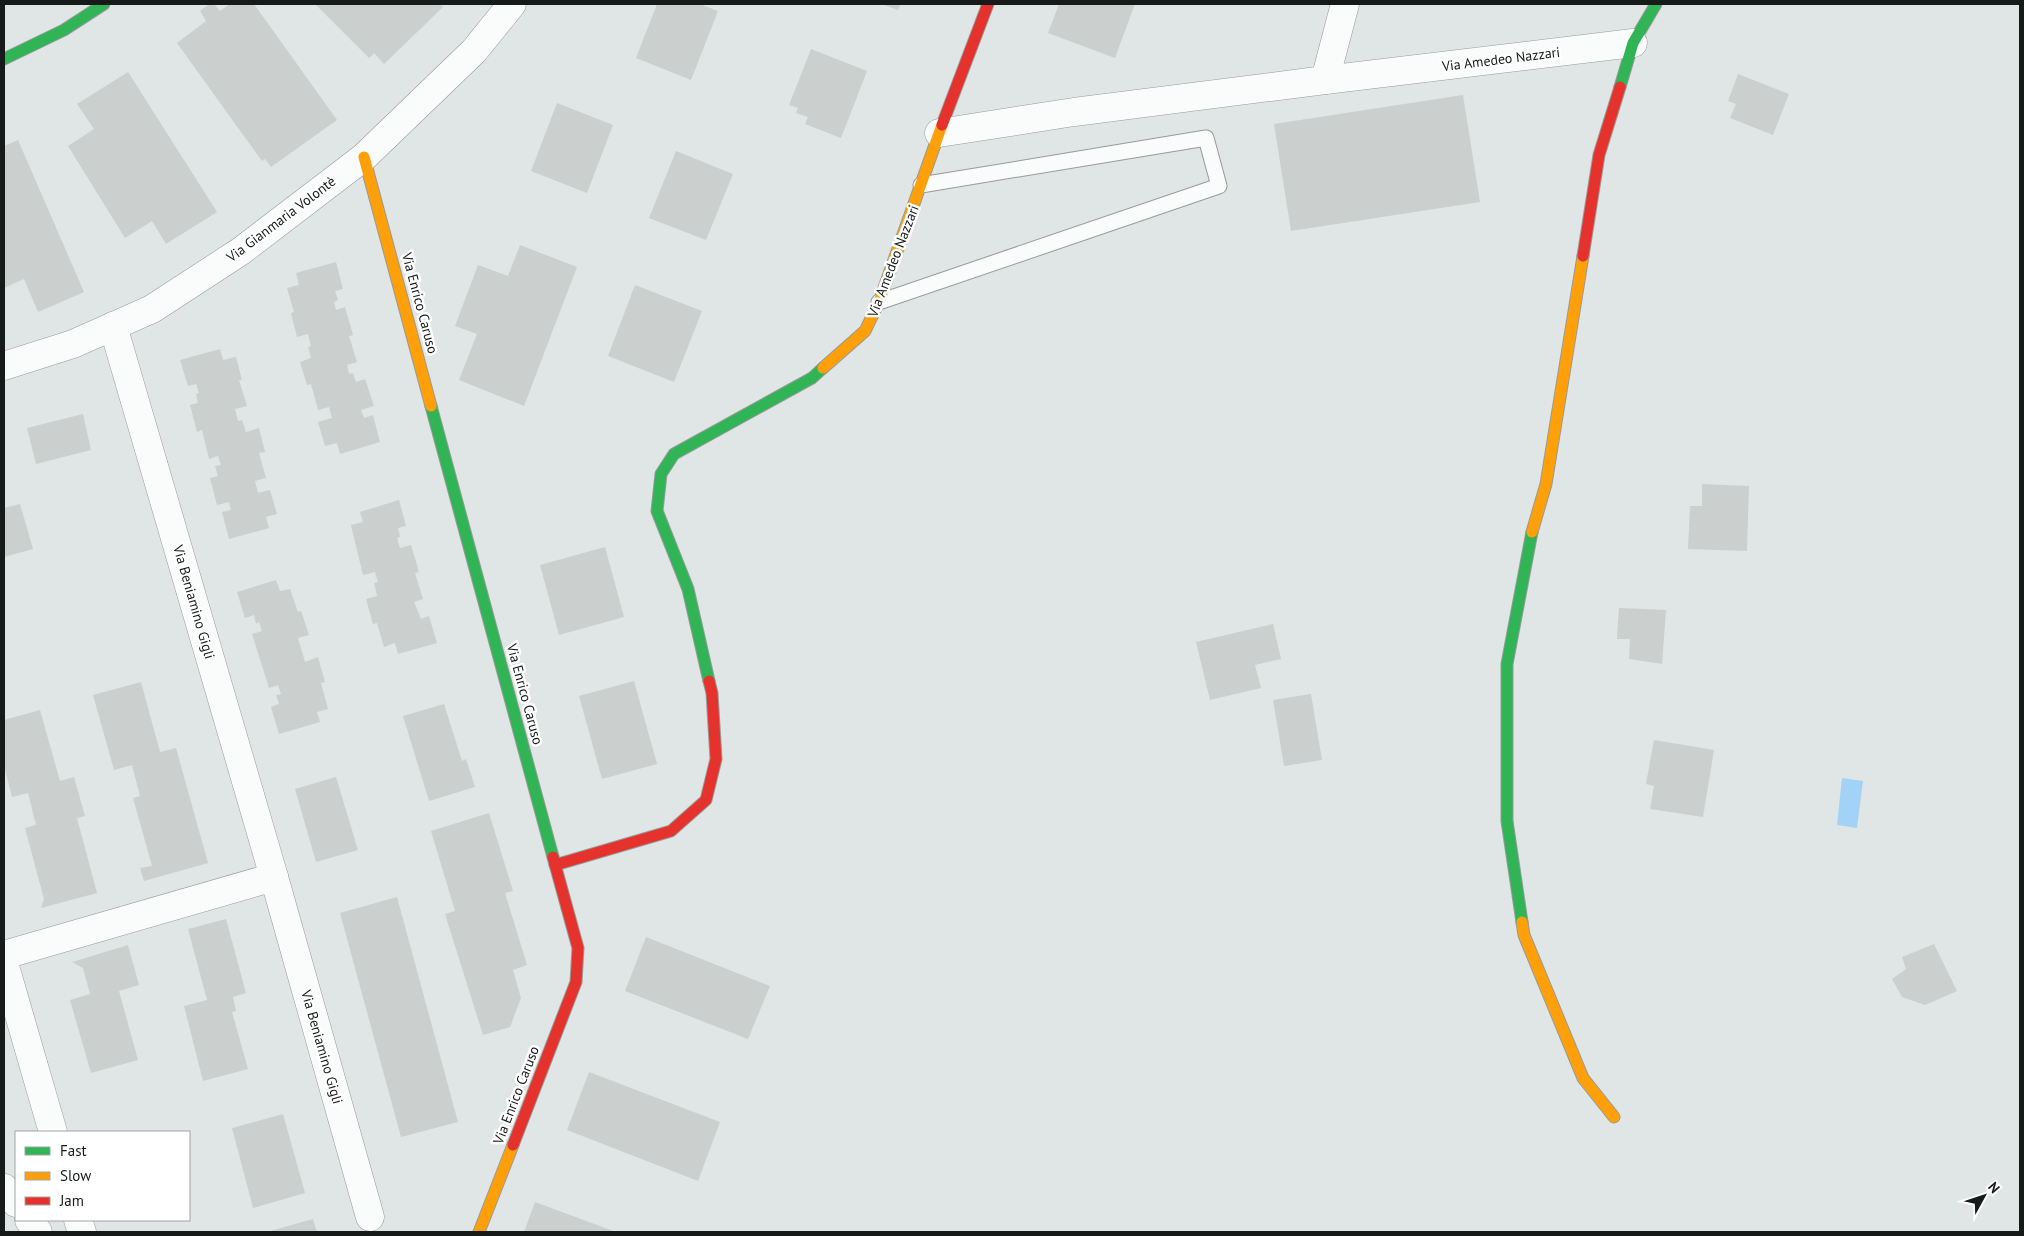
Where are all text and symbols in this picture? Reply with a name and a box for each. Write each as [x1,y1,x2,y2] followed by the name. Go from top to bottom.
[1440,43,1561,75] street label: Via Amedeo Nazzari
[222,172,339,267] street label: Via Gianmaria Volontè
[863,202,923,321] street label: Via Amedeo Nazzari
[398,250,442,355] street label: Via Enrico Caruso
[169,542,219,661] street label: Via Beniamino Gigli
[503,641,547,746] street label: Via Enrico Caruso
[297,987,347,1106] street label: Via Beniamino Gigli
[489,1043,543,1148] street label: Via Enrico Caruso
[15,1131,190,1221] legend
[60,1141,87,1160] text: Fast
[60,1166,91,1185] text: Slow
[1959,1171,2009,1221] north arrow
[1984,1178,2004,1197] text: N
[59,1191,84,1210] text: Jam

